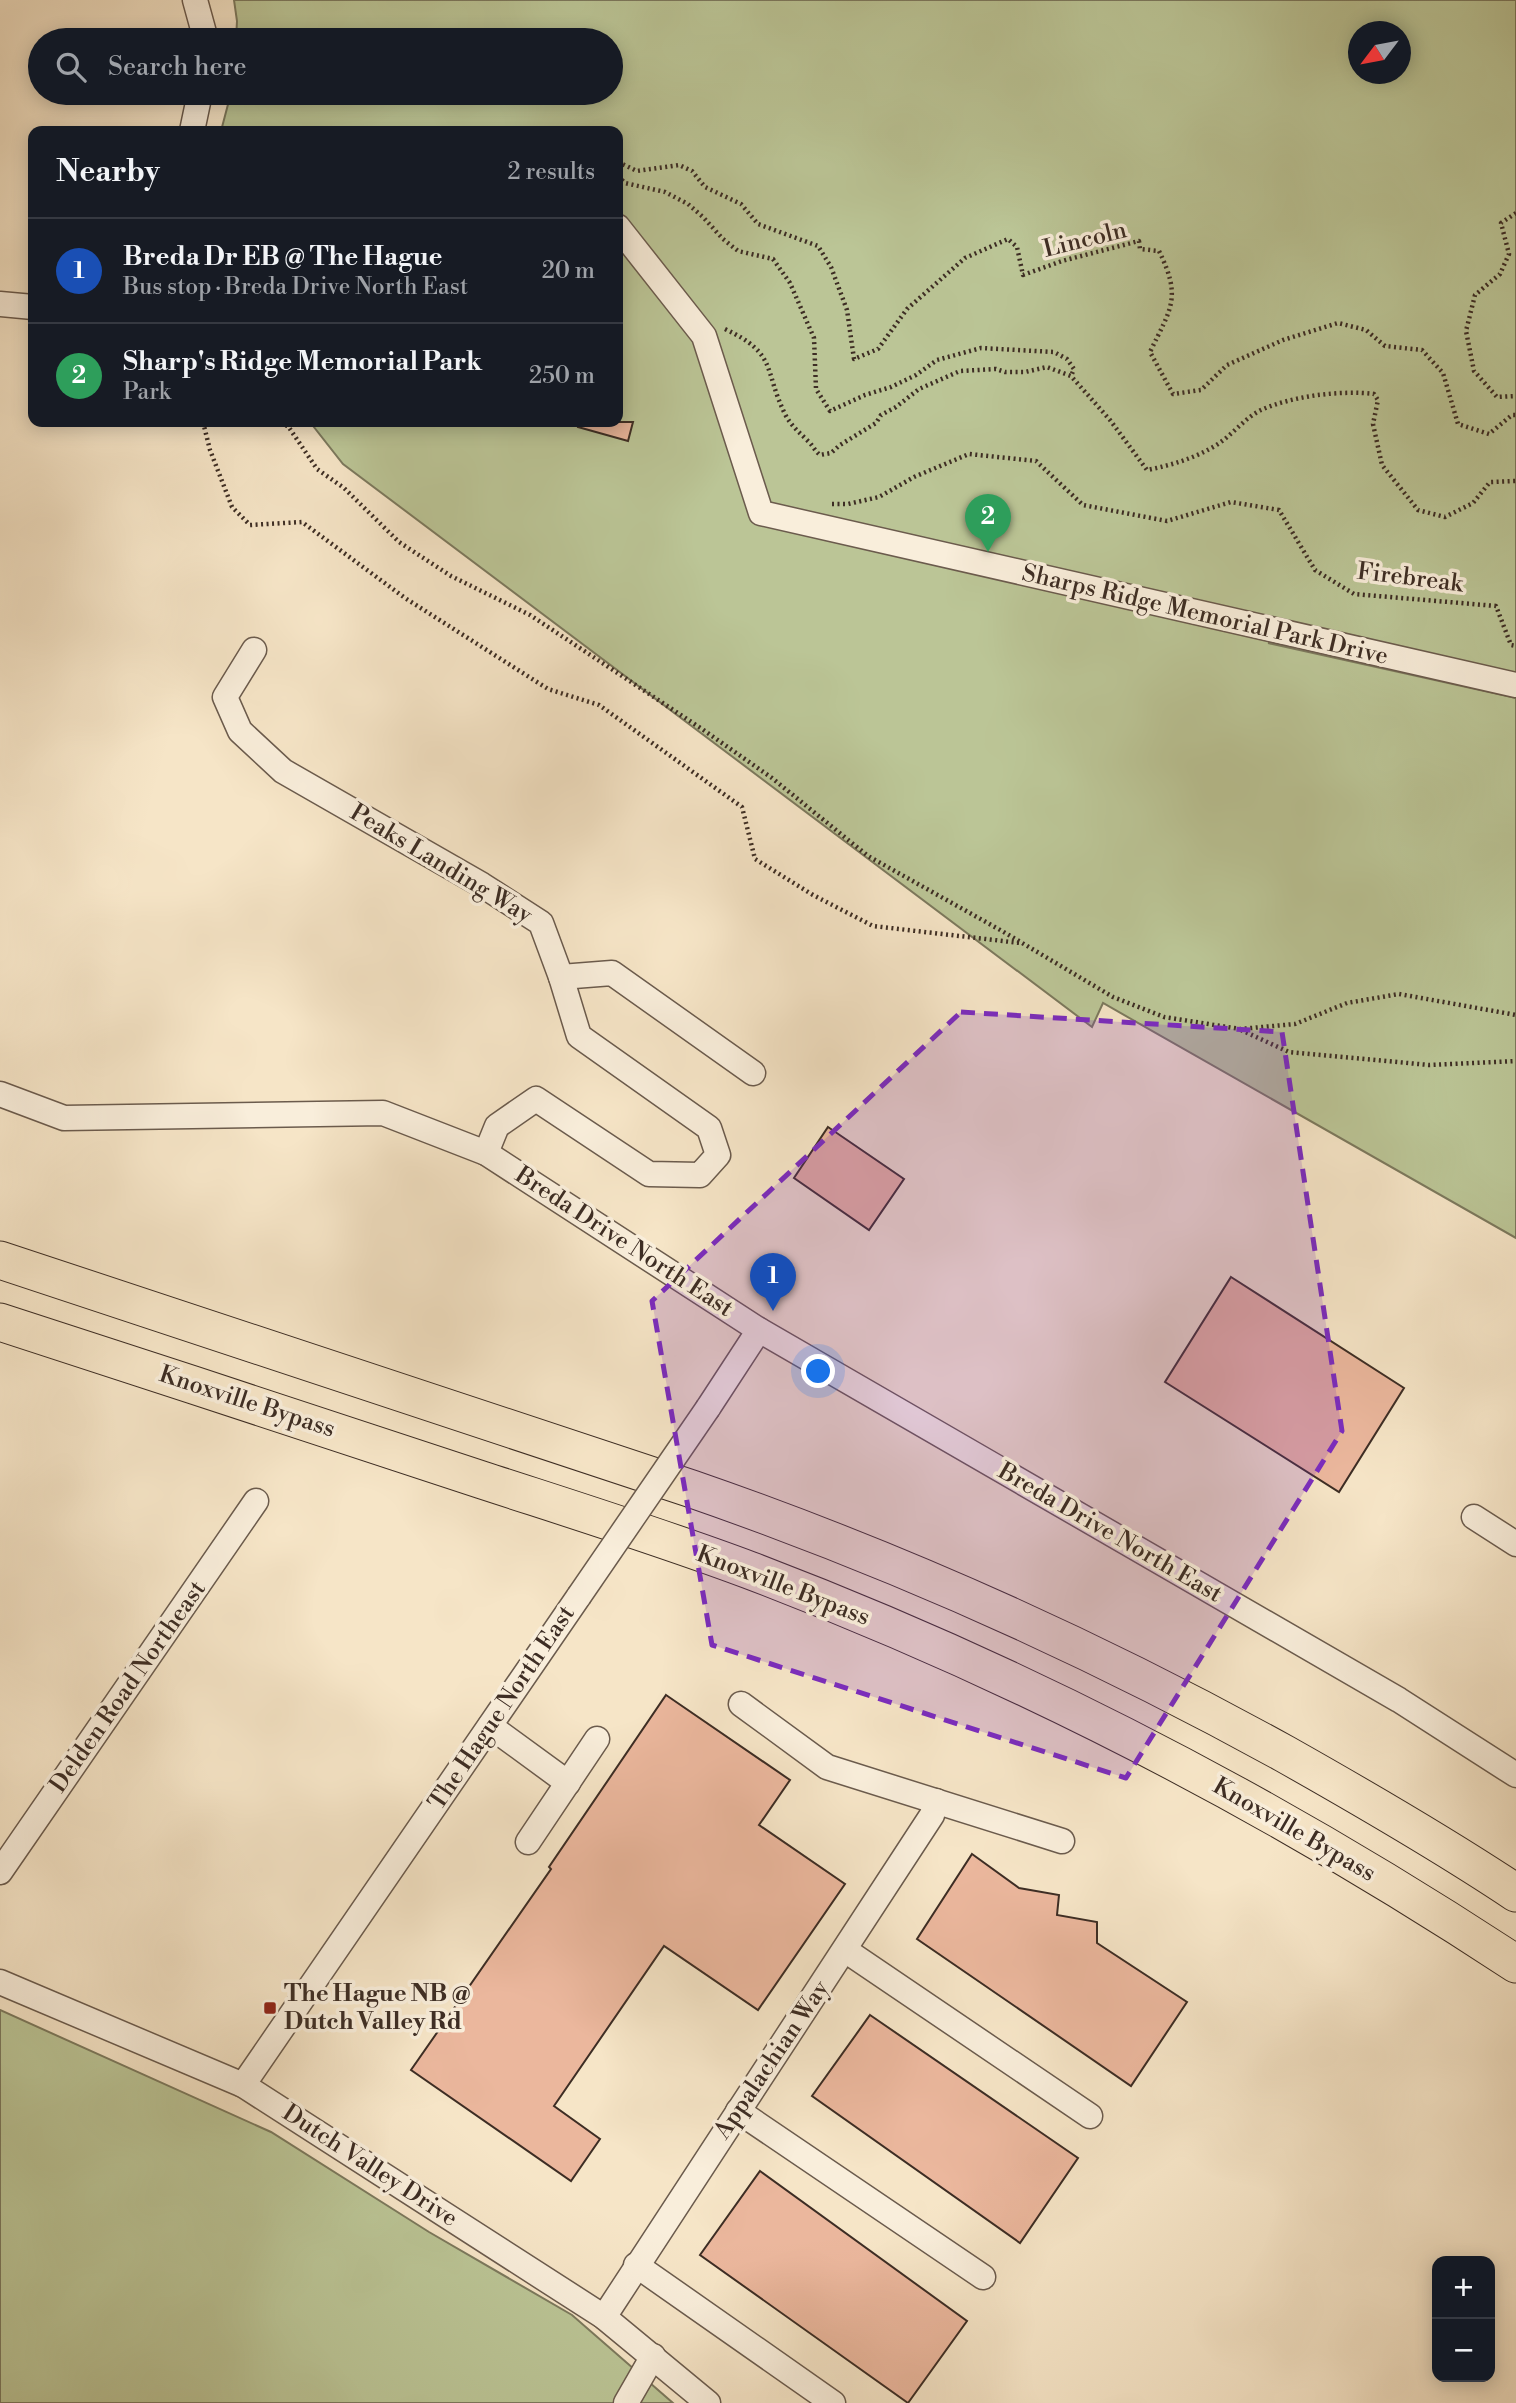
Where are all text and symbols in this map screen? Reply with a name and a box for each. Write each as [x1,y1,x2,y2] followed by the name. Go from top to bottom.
[1348,21,1411,84] north arrow
[28,28,623,105] search box
[52,48,90,86] icon: search
[108,51,247,83] text: Search here
[56,153,160,191] text: Nearby
[508,158,595,186] text: 2 results
[1040,215,1130,265] street label: Lincoln
[123,241,443,273] text: Breda Dr EB @ The Hague
[73,257,85,285] text: 1
[542,257,595,285] text: 20 m
[123,273,468,301] text: Bus stop · Breda Drive North East
[123,346,482,378] text: Sharp's Ridge Memorial Park
[72,362,86,390] text: 2
[529,362,595,390] text: 250 m
[123,378,171,406] text: Park
[965,494,1011,552] pin: 2
[1355,557,1466,600] street label: Firebreak
[1019,558,1391,672] street label: Sharps Ridge Memorial Park Drive
[344,798,538,930] street label: Peaks Landing Way
[508,1160,739,1324] street label: Breda Drive North East
[750,1253,796,1311] pin: 1
[801,1354,835,1388] your location
[155,1359,339,1445] street label: Knoxville Bypass
[992,1456,1228,1610] street label: Breda Drive North East
[692,1539,874,1633] street label: Knoxville Bypass
[43,1575,213,1799] street label: Delden Road Northeast
[422,1600,582,1816] street label: The Hague North East
[1207,1771,1381,1889] street label: Knoxville Bypass
[707,1975,836,2146] street label: Appalachian Way
[284,1979,471,2037] place label: The Hague NB @ Dutch Valley Rd
[262,2000,278,2016] marker: The Hague NB @ Dutch Valley Rd
[277,2098,463,2234] street label: Dutch Valley Drive
[1432,2256,1495,2382] map controls
[1432,2256,1495,2319] button: +
[1432,2319,1495,2382] button: −

